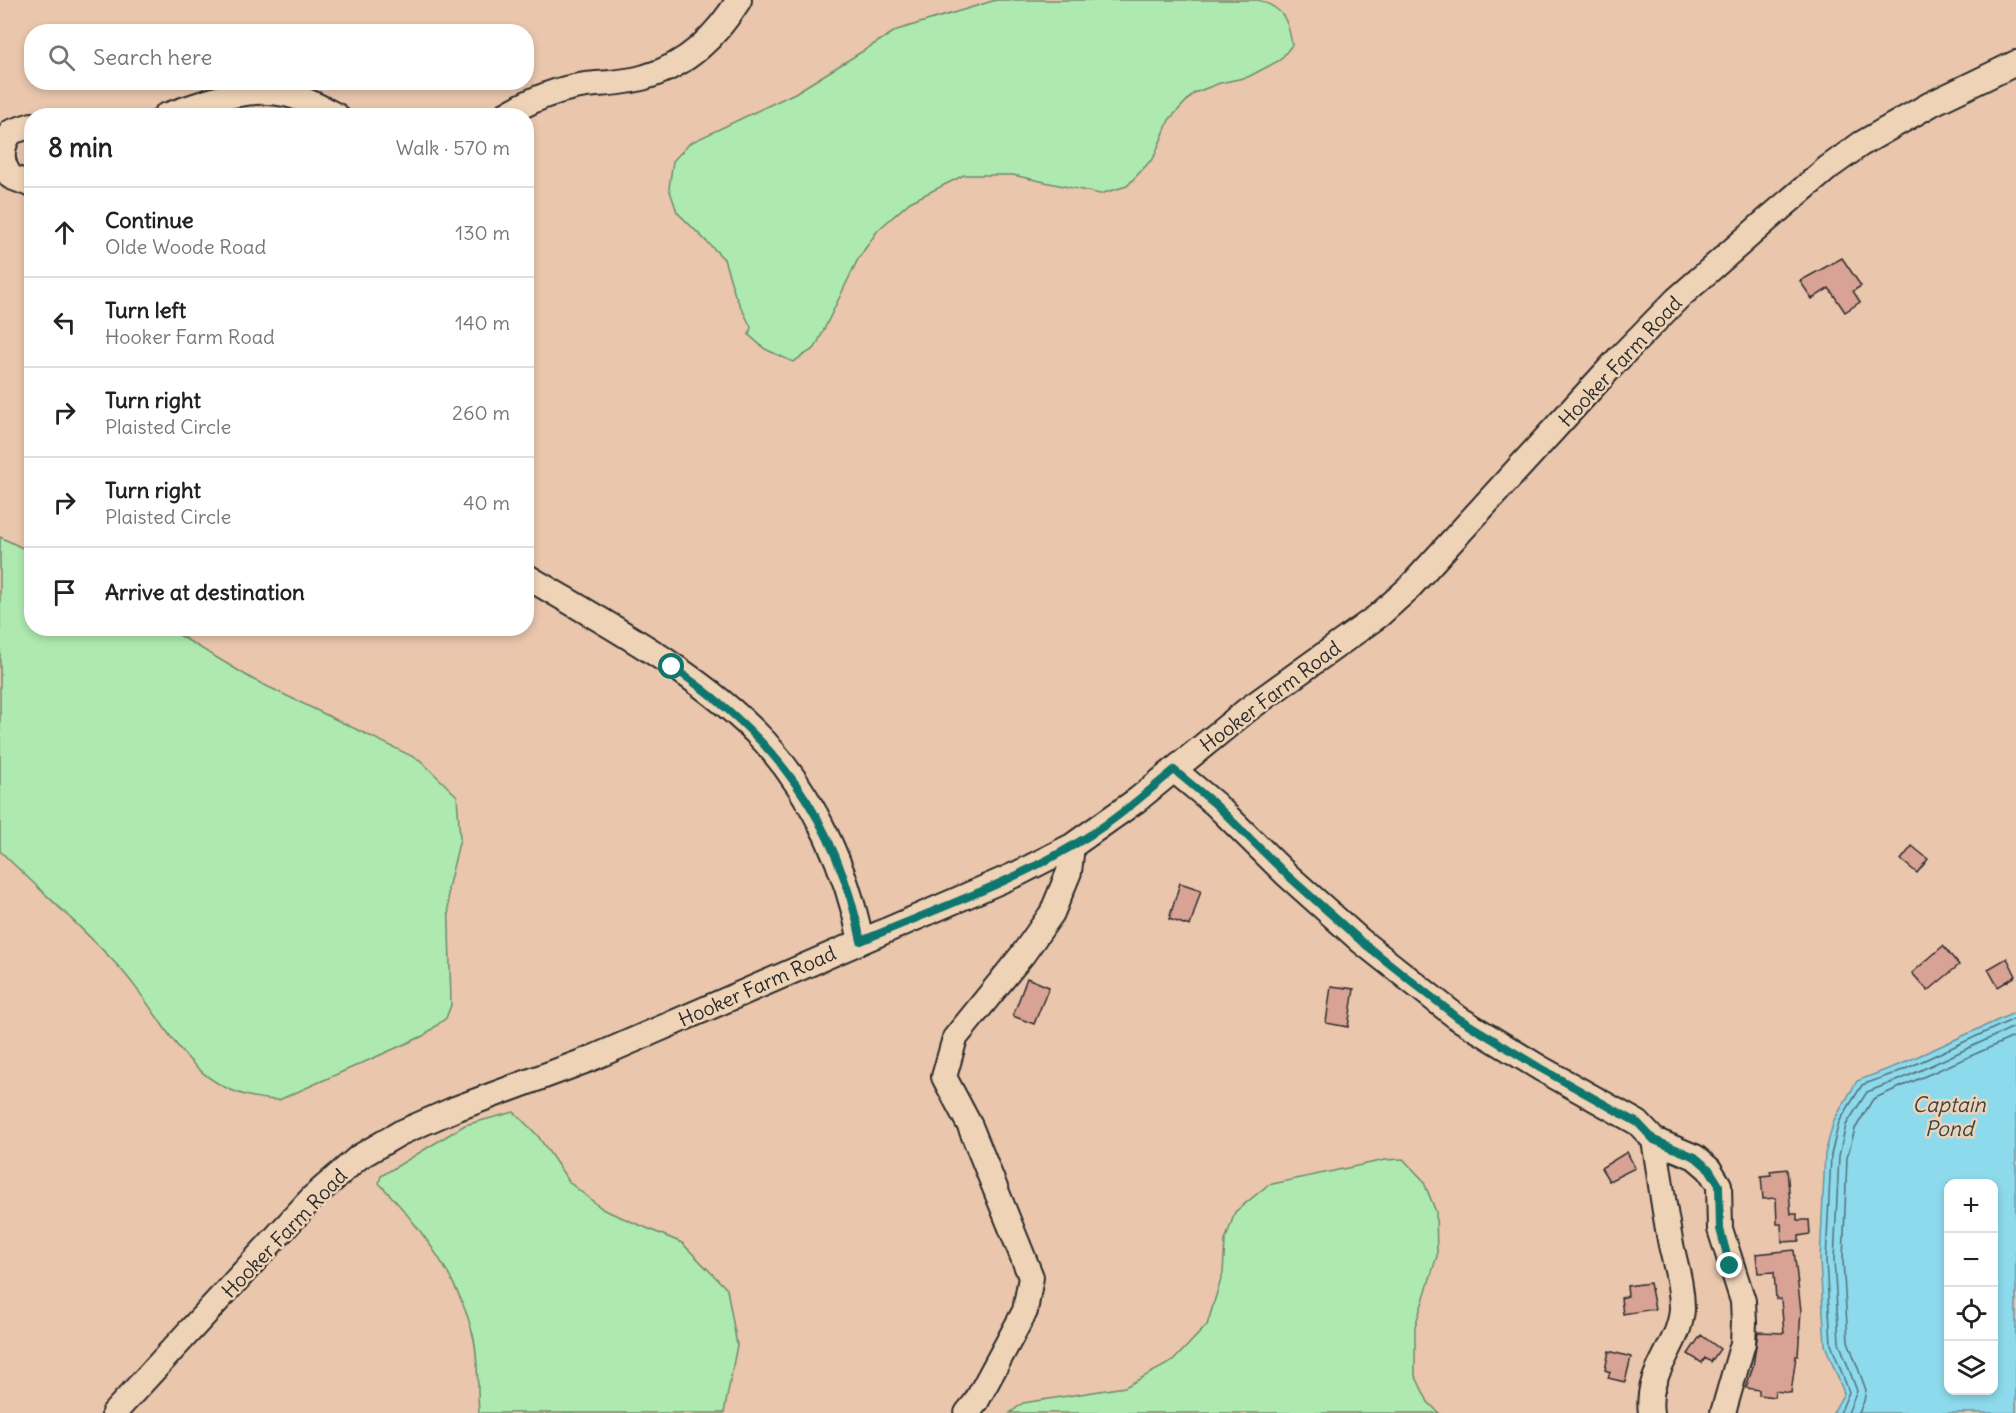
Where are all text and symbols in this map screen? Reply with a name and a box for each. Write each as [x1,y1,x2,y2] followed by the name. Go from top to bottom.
[24,24,534,90] search box
[45,41,78,74] icon: search
[93,43,212,71] text: Search here
[48,131,113,164] text: 8 min
[396,135,510,160] text: Walk · 570 m
[105,206,194,234] text: Continue
[48,216,81,249] icon: ahead
[455,220,510,245] text: 130 m
[105,234,266,259] text: Olde Woode Road
[1553,290,1687,432] street label: Hooker Farm Road
[105,296,186,324] text: Turn left
[48,306,81,339] icon: left
[455,310,510,335] text: 140 m
[105,324,275,349] text: Hooker Farm Road
[105,386,201,414] text: Turn right
[48,396,81,429] icon: right
[452,400,510,425] text: 260 m
[105,414,231,439] text: Plaisted Circle
[105,476,201,504] text: Turn right
[48,486,81,519] icon: right
[463,490,510,515] text: 40 m
[105,504,231,529] text: Plaisted Circle
[48,576,81,609] icon: arrive
[105,578,305,606] text: Arrive at destination
[1195,635,1345,757] street label: Hooker Farm Road
[658,653,684,679] route start
[674,940,840,1032] street label: Hooker Farm Road
[1912,1091,1987,1142] water label: Captain Pond
[216,1163,352,1303] street label: Hooker Farm Road
[1944,1179,1998,1395] map controls
[1944,1179,1998,1233] button: +
[1944,1233,1998,1287] button: −
[1716,1252,1742,1278] route end
[1944,1287,1998,1341] button: locate
[1944,1341,1998,1395] button: layers

